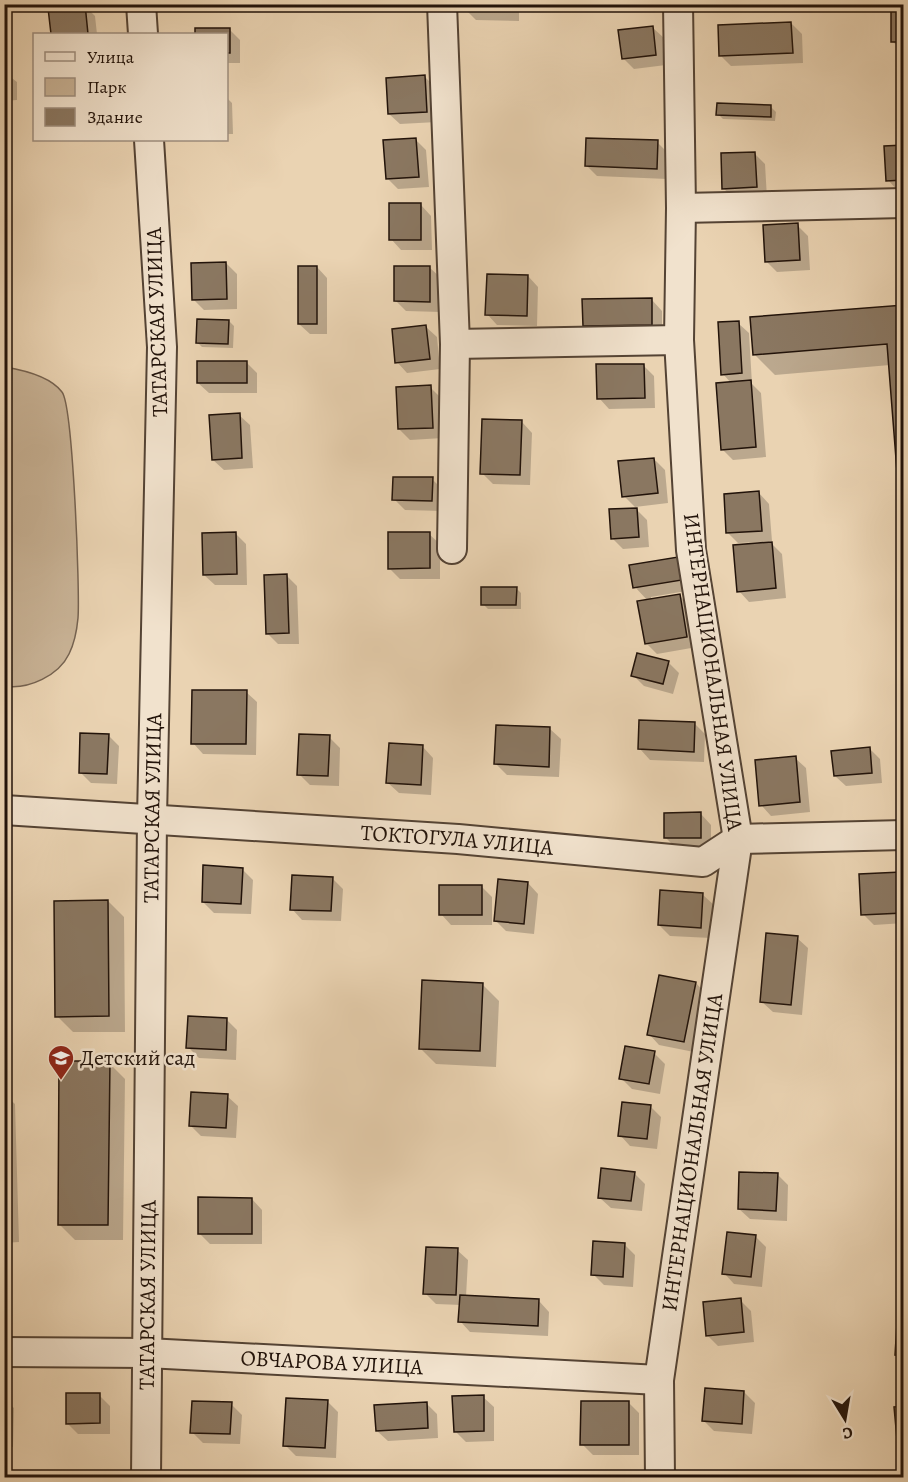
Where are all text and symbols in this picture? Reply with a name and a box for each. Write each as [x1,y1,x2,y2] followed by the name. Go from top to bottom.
[33,33,228,141] legend
[87,45,135,69] text: Улица
[87,75,127,99] text: Парк
[87,105,143,129] text: Здание
[139,226,175,417] street label: ТАТАРСКАЯ УЛИЦА
[676,511,750,834] street label: ИНТЕРНАЦИОНАЛЬНАЯ УЛИЦА
[136,712,169,903] street label: ТАТАРСКАЯ УЛИЦА
[360,818,556,863] street label: ТОКТОГУЛА УЛИЦА
[654,990,730,1313] street label: ИНТЕРНАЦИОНАЛЬНАЯ УЛИЦА
[46,1043,76,1081] school or university icon: Детский сад
[80,1043,195,1073] place label: Детский сад
[132,1199,164,1390] street label: ТАТАРСКАЯ УЛИЦА
[240,1343,425,1383] street label: ОВЧАРОВА УЛИЦА
[815,1389,875,1449] north arrow
[841,1421,855,1445] text: С

